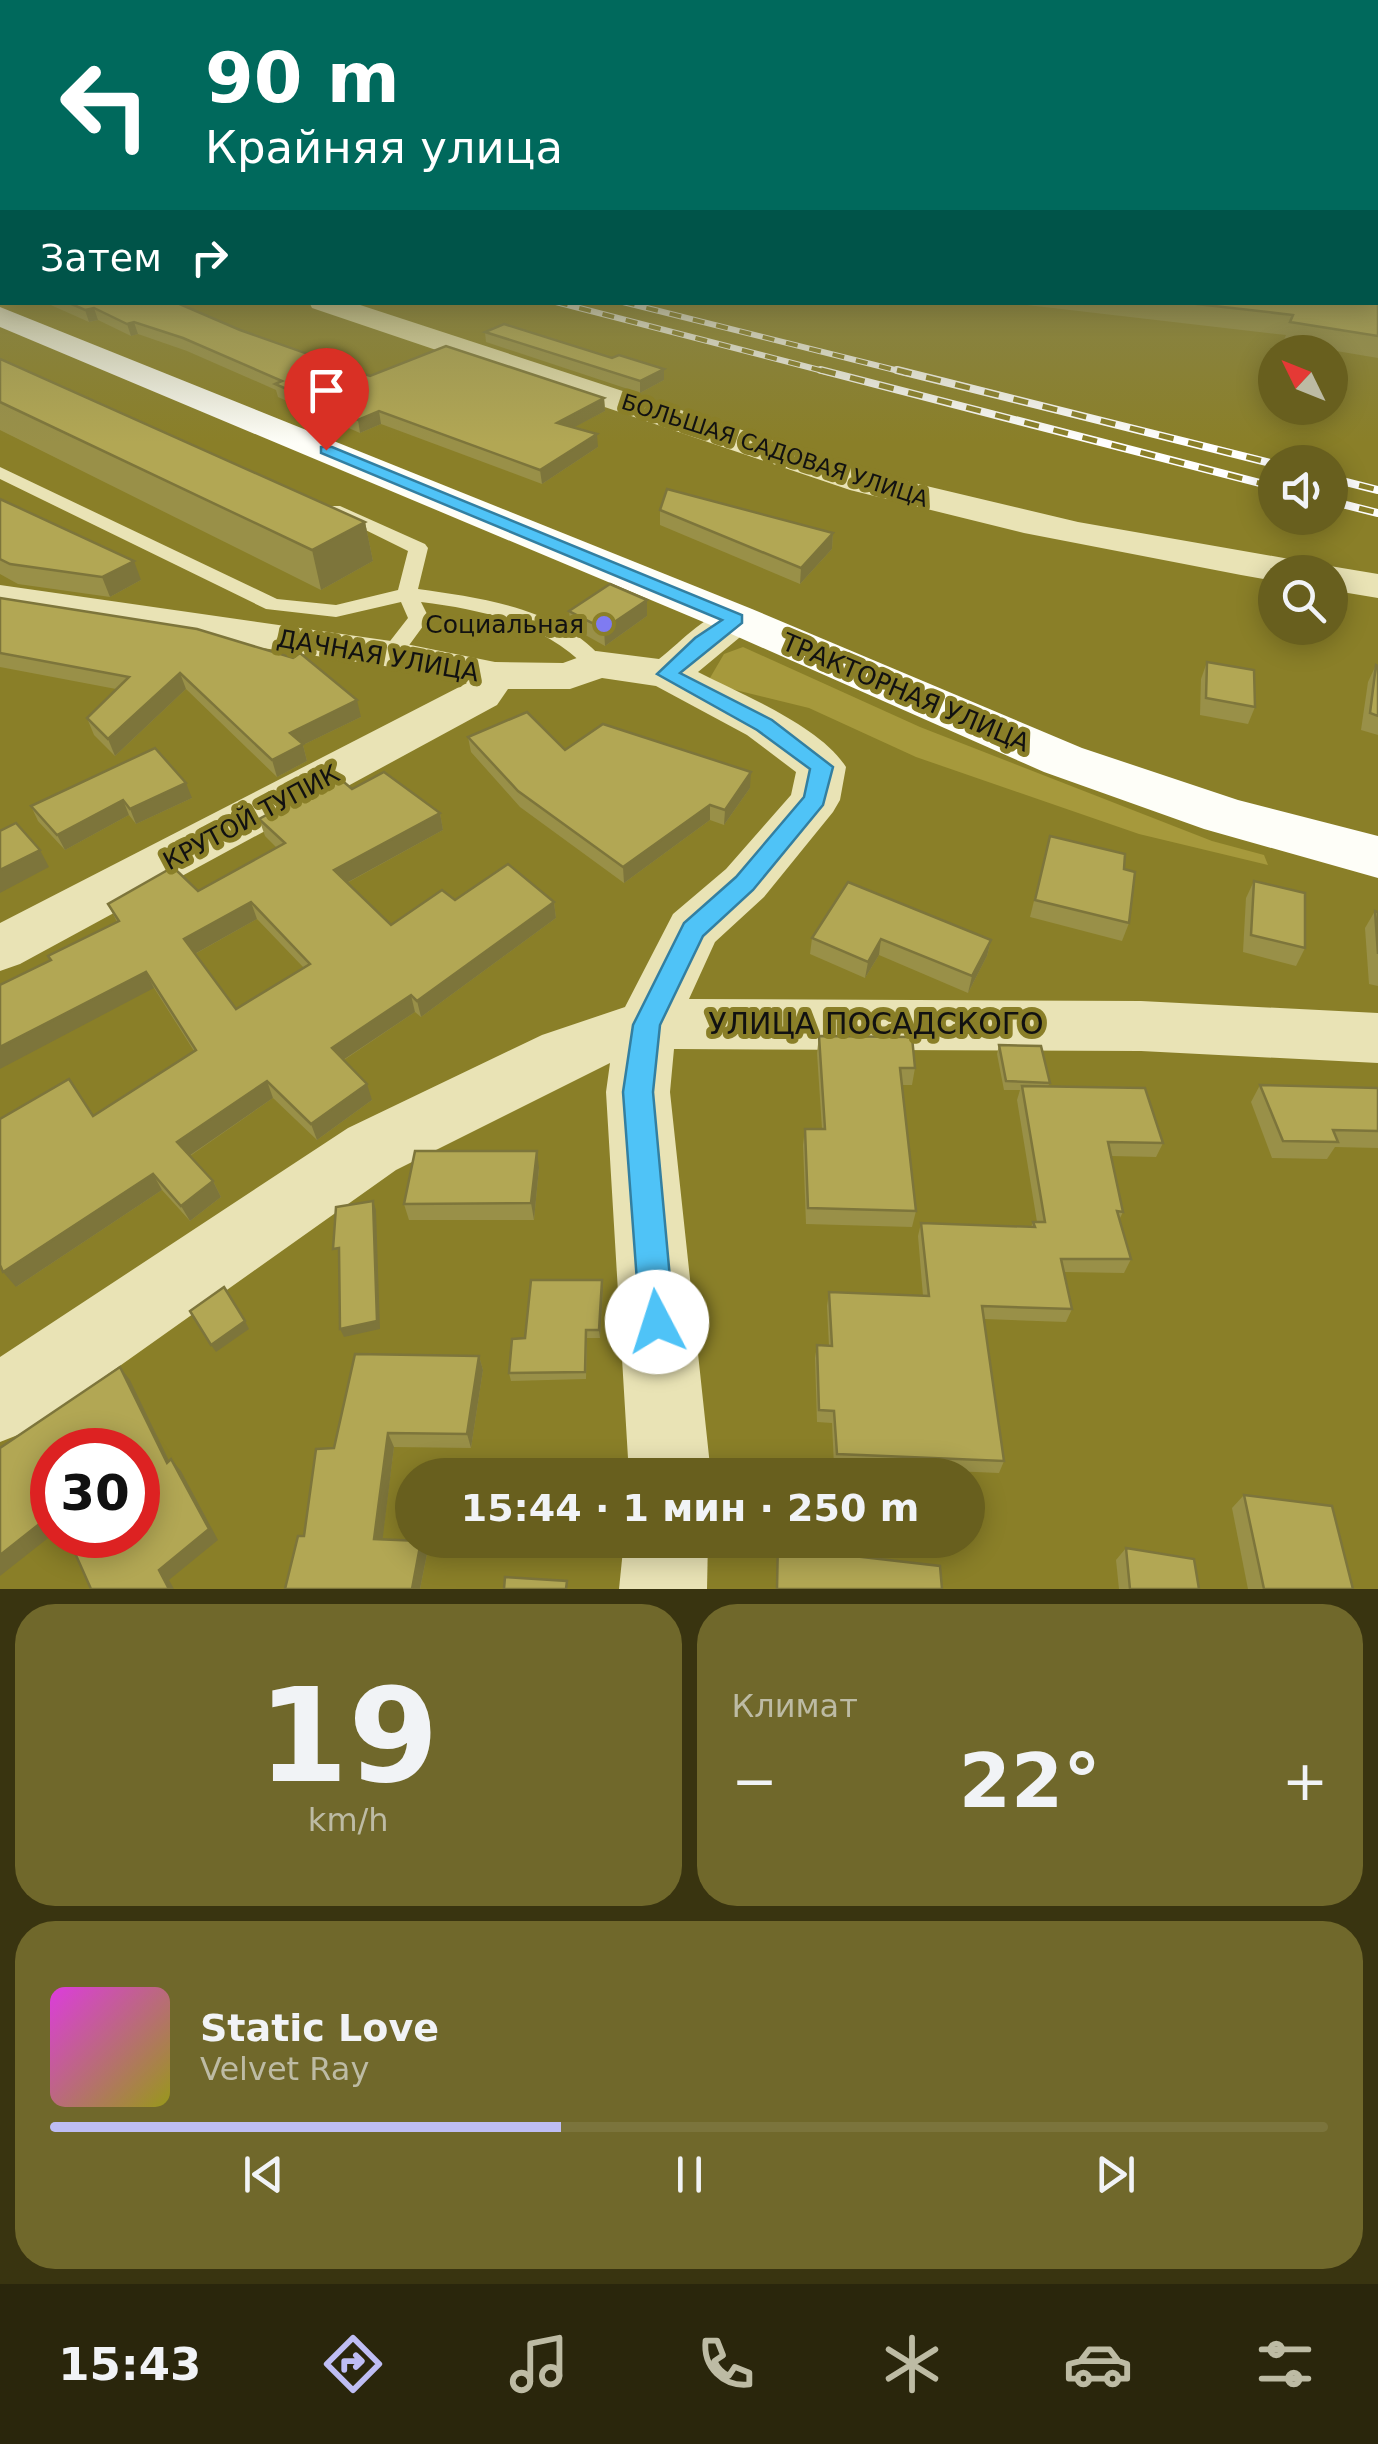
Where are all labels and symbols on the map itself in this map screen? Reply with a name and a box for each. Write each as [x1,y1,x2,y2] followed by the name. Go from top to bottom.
[1258,335,1348,425] north arrow
[284,348,369,451] pin
[618,389,931,512] street label: БОЛЬШАЯ САДОВАЯ УЛИЦА
[425,610,584,639] place label: Социальная
[593,613,615,635] marker: Социальная
[275,623,481,688] street label: ДАЧНАЯ УЛИЦА
[777,627,1034,758] street label: ТРАКТОРНАЯ УЛИЦА
[158,759,345,876] street label: КРУТОЙ ТУПИК
[708,1006,1044,1041] street label: УЛИЦА ПОСАДСКОГО
[605,1270,709,1374] position arrow
[30,1428,160,1558] speed limit sign: 30

